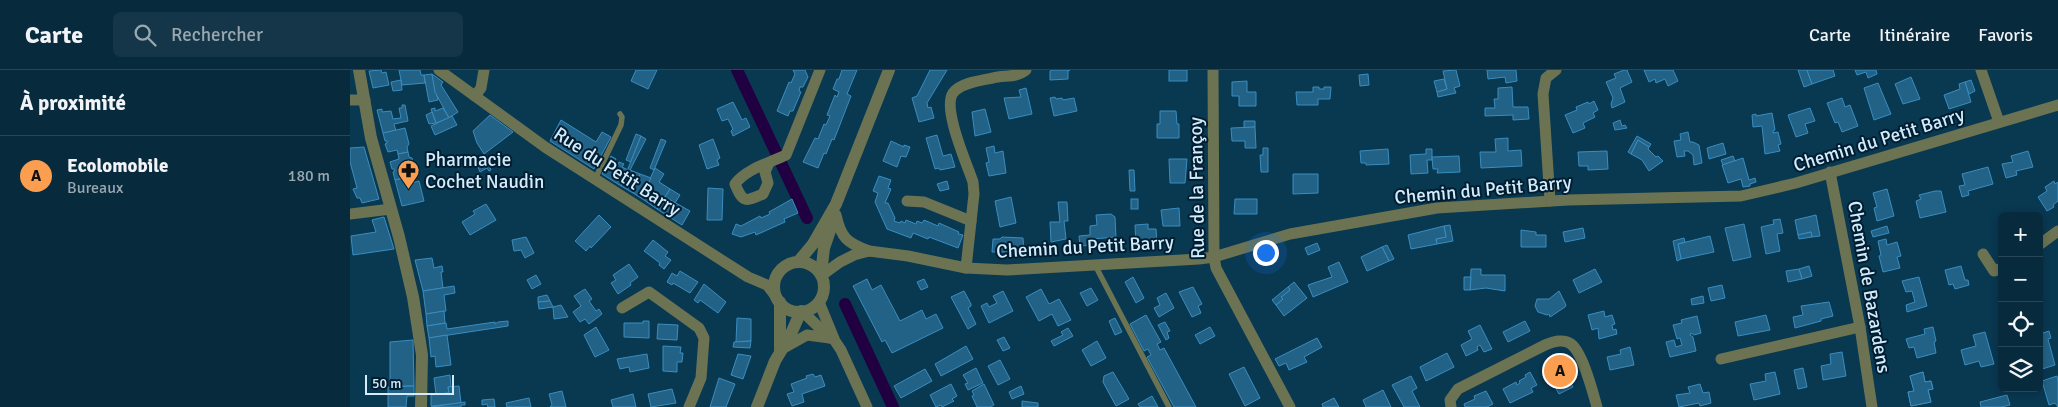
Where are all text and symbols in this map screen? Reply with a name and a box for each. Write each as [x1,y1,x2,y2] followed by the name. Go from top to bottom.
[113,12,463,57] search box
[25,20,83,50] text: Carte
[131,21,159,49] icon: search
[171,23,263,47] text: Rechercher
[1809,24,1851,46] text: Carte
[1879,24,1950,46] text: Itinéraire
[1978,24,2033,46] text: Favoris
[20,90,126,116] text: À proximité
[1791,103,1968,177] street label: Chemin du Petit Barry
[1184,117,1210,259] street label: Rue de la Françoy
[549,122,685,222] street label: Rue du Petit Barry
[425,148,544,194] place label: Pharmacie Cochet Naudin
[67,154,168,178] text: Ecolomobile
[397,159,421,190] pharmacy icon: Pharmacie Cochet Naudin
[31,166,41,186] text: A
[288,166,330,186] text: 180 m
[1393,170,1573,210] street label: Chemin du Petit Barry
[67,178,123,198] text: Bureaux
[1842,199,1896,375] street label: Chemin de Bazardens
[1998,212,2043,392] map controls
[1998,212,2043,257] button: +
[996,230,1174,264] street label: Chemin du Petit Barry
[1253,240,1279,266] your location
[1998,257,2043,302] button: −
[1998,302,2043,347] button: locate
[1998,347,2043,392] button: layers
[1544,352,1576,390] pin: A
[365,372,454,395] scale bar
[372,375,401,392] text: 50 m

